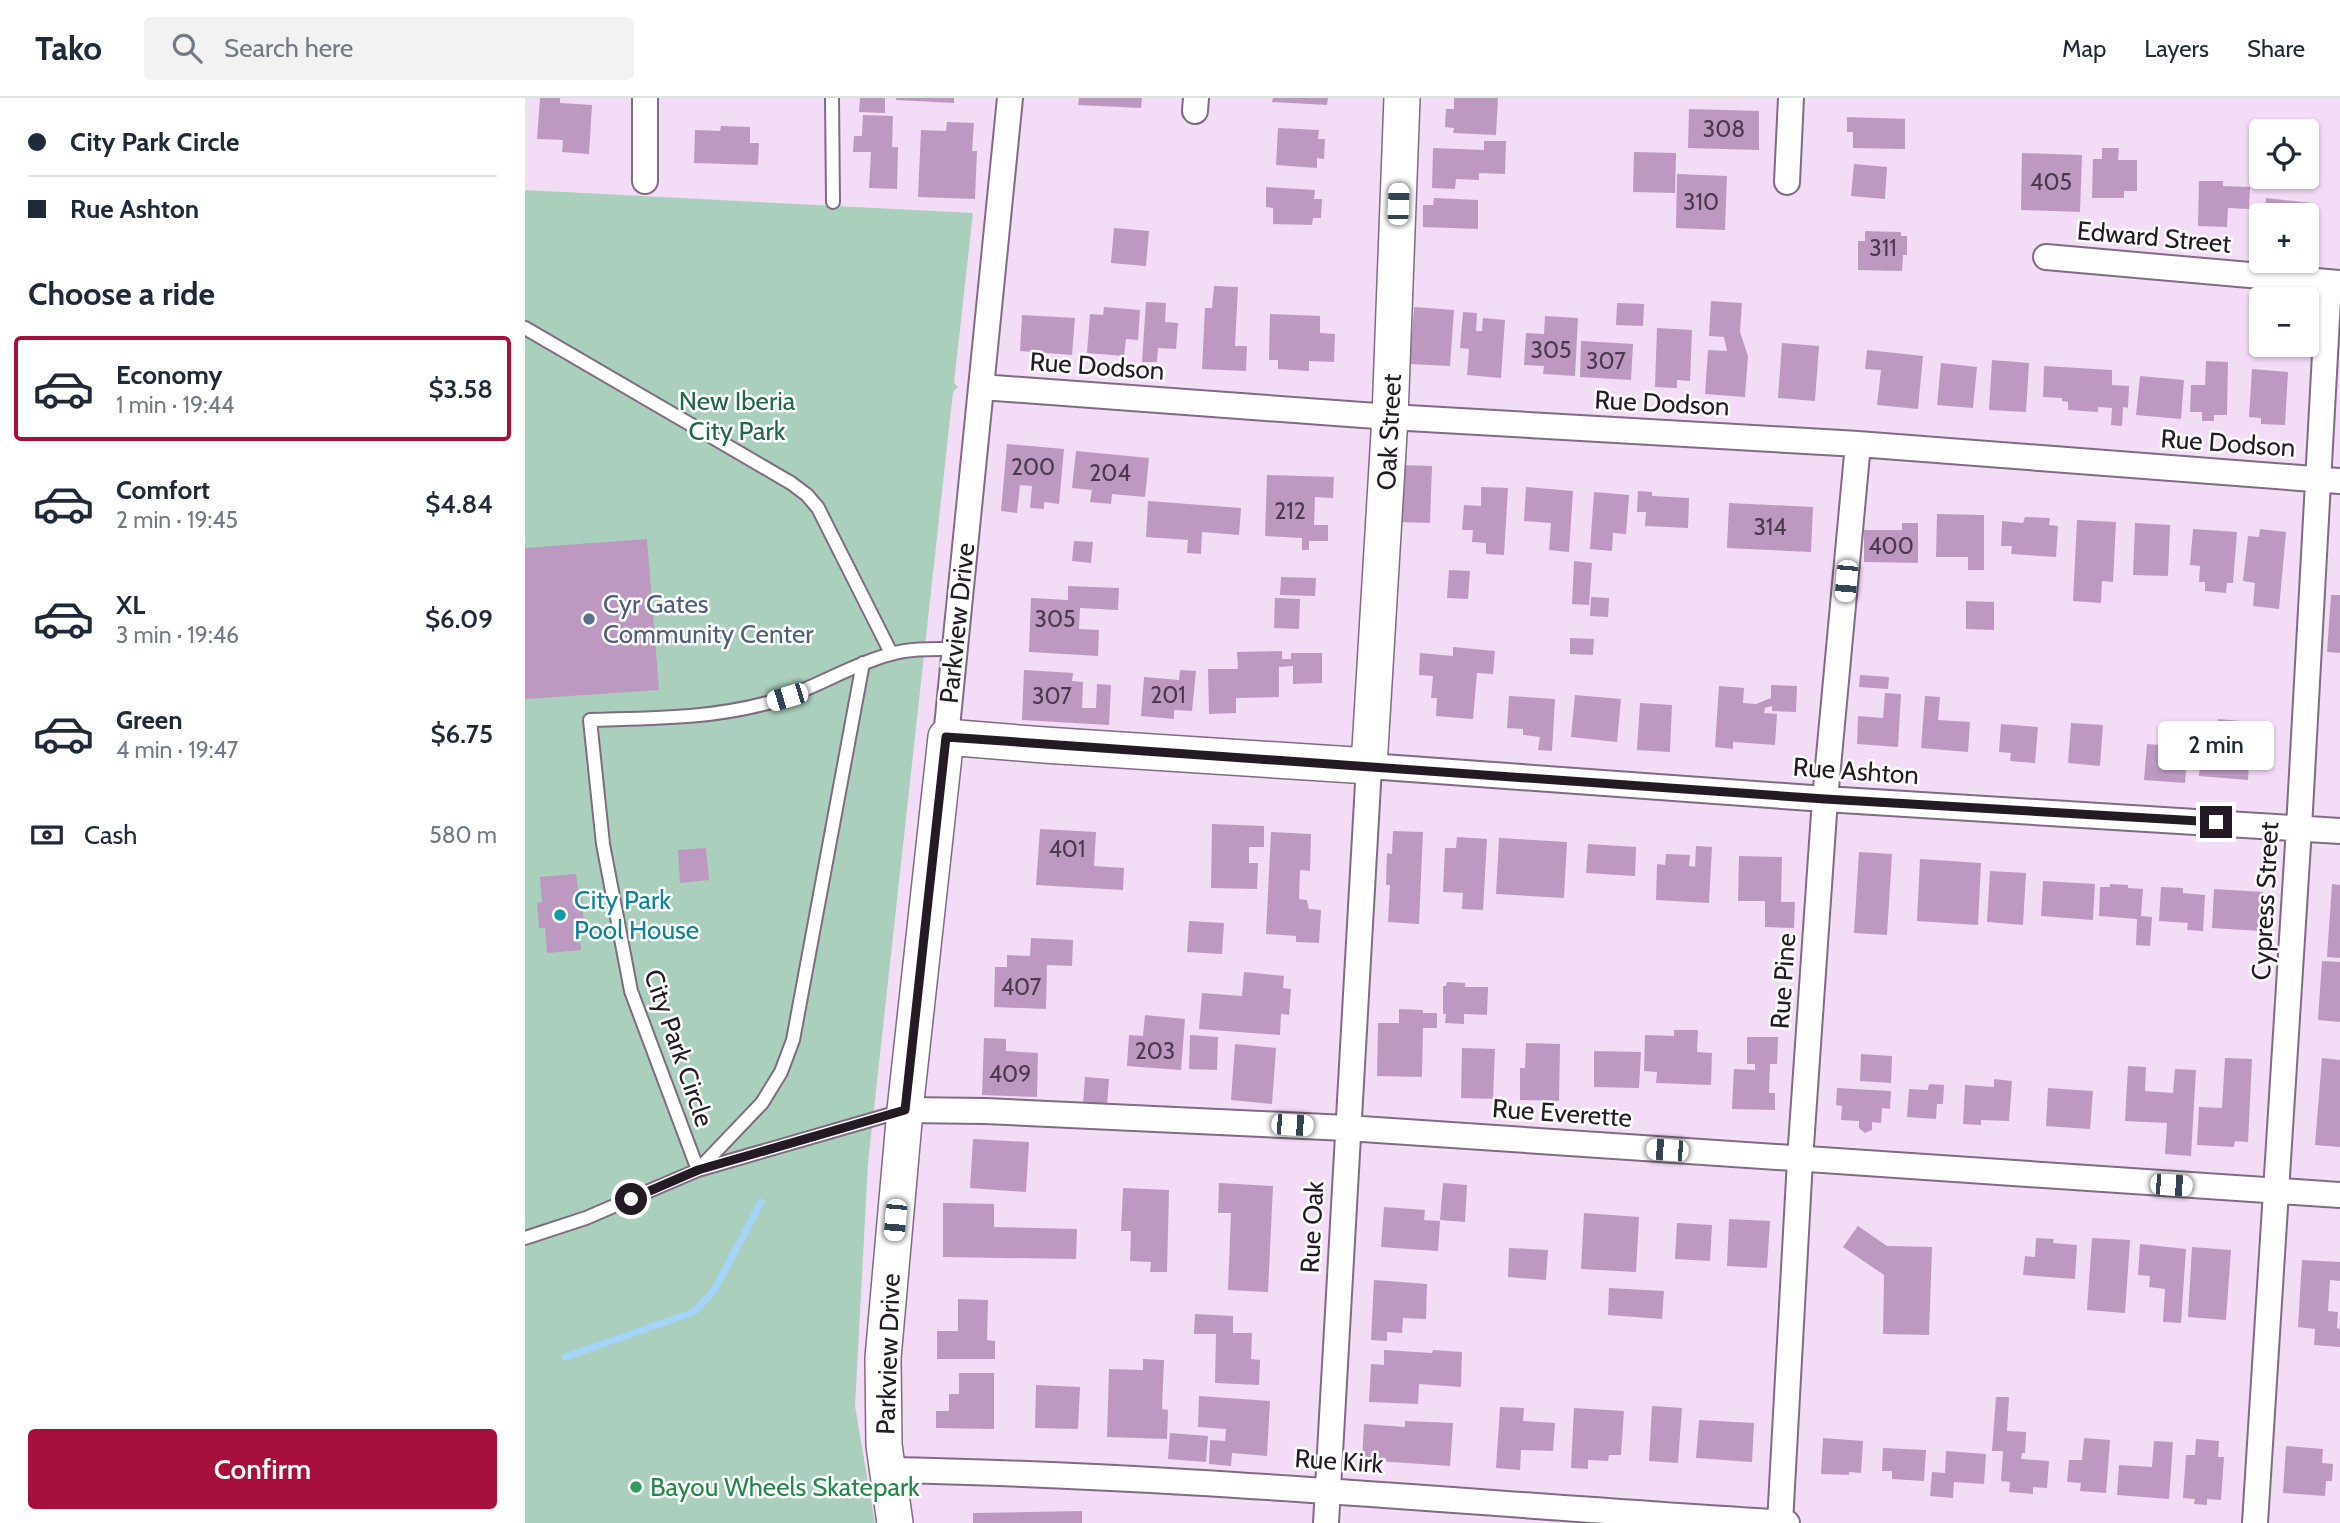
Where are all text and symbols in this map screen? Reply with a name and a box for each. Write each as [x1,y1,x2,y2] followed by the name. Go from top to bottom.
[144,17,634,80] search box
[35,28,102,68] text: Tako
[168,29,206,67] icon: search
[224,32,353,64] text: Search here
[2062,34,2106,63] text: Map
[2144,34,2209,63] text: Layers
[2247,34,2305,63] text: Share
[1703,115,1745,143] house number: 308
[2249,119,2319,357] map controls
[2249,119,2319,189] button: locate
[70,126,239,158] text: City Park Circle
[2030,168,2072,196] house number: 405
[1387,183,1410,225] car
[1683,188,1719,216] house number: 310
[70,193,199,225] text: Rue Ashton
[2249,203,2319,273] button: +
[2076,214,2233,260] street label: Edward Street
[1869,234,1897,262] house number: 311
[28,274,215,313] text: Choose a ride
[2249,287,2319,357] button: −
[1531,336,1571,364] house number: 305
[1028,345,1166,387] street label: Rue Dodson
[1586,347,1626,375] house number: 307
[32,357,95,420] icon: car
[116,359,222,391] text: Economy
[428,373,493,405] text: $3.58
[1370,373,1408,491] street label: Oak Street
[1594,383,1730,423] street label: Rue Dodson
[679,385,796,447] park label: New Iberia City Park
[116,391,234,419] text: 1 min · 19:44
[2159,422,2297,464] street label: Rue Dodson
[1011,453,1055,481] house number: 200
[1089,459,1131,487] house number: 204
[32,472,95,535] icon: car
[116,474,210,506] text: Comfort
[425,488,493,520] text: $4.84
[1274,497,1306,525] house number: 212
[116,506,238,534] text: 2 min · 19:45
[1753,513,1787,541] house number: 314
[1868,532,1914,560] house number: 400
[933,541,981,705] street label: Parkview Drive
[1834,559,1859,603] car
[32,587,95,650] icon: car
[603,588,814,650] place label: Cyr Gates Community Center
[116,589,145,621] text: XL
[425,603,493,635] text: $6.09
[1035,605,1075,633] house number: 305
[581,611,597,627] marker: Cyr Gates Community Center
[116,621,239,649] text: 3 min · 19:46
[764,681,811,713] car
[1150,681,1186,709] house number: 201
[1032,682,1072,710] house number: 307
[32,702,95,765] icon: car
[116,704,183,736] text: Green
[430,718,493,750] text: $6.75
[2158,720,2274,770] callout: 2 min
[2188,731,2244,759] text: 2 min
[116,736,238,764] text: 4 min · 19:47
[1792,751,1920,791] street label: Rue Ashton
[2200,806,2232,838] route end
[28,816,66,854] icon: cash
[84,819,137,851] text: Cash
[429,821,497,849] text: 580 m
[2245,821,2285,981] street label: Cypress Street
[1049,835,1085,863] house number: 401
[574,884,699,946] place label: City Park Pool House
[552,907,568,923] marker: City Park Pool House
[1764,932,1802,1030] street label: Rue Pine
[637,965,721,1131] street label: City Park Circle
[1001,973,1042,1001] house number: 407
[1135,1037,1175,1065] house number: 203
[989,1060,1031,1088] house number: 409
[1491,1092,1633,1134] street label: Rue Everette
[1271,1113,1314,1137] car
[1646,1138,1689,1162] car
[2150,1173,2193,1197] car
[1294,1180,1330,1274] street label: Rue Oak
[615,1183,647,1215] route start
[883,1198,908,1242] car
[869,1273,907,1435] street label: Parkview Drive
[28,1429,497,1509] button: Confirm
[1294,1442,1385,1480] street label: Rue Kirk
[650,1471,920,1503] place label: Bayou Wheels Skatepark
[628,1479,644,1495] marker: Bayou Wheels Skatepark

